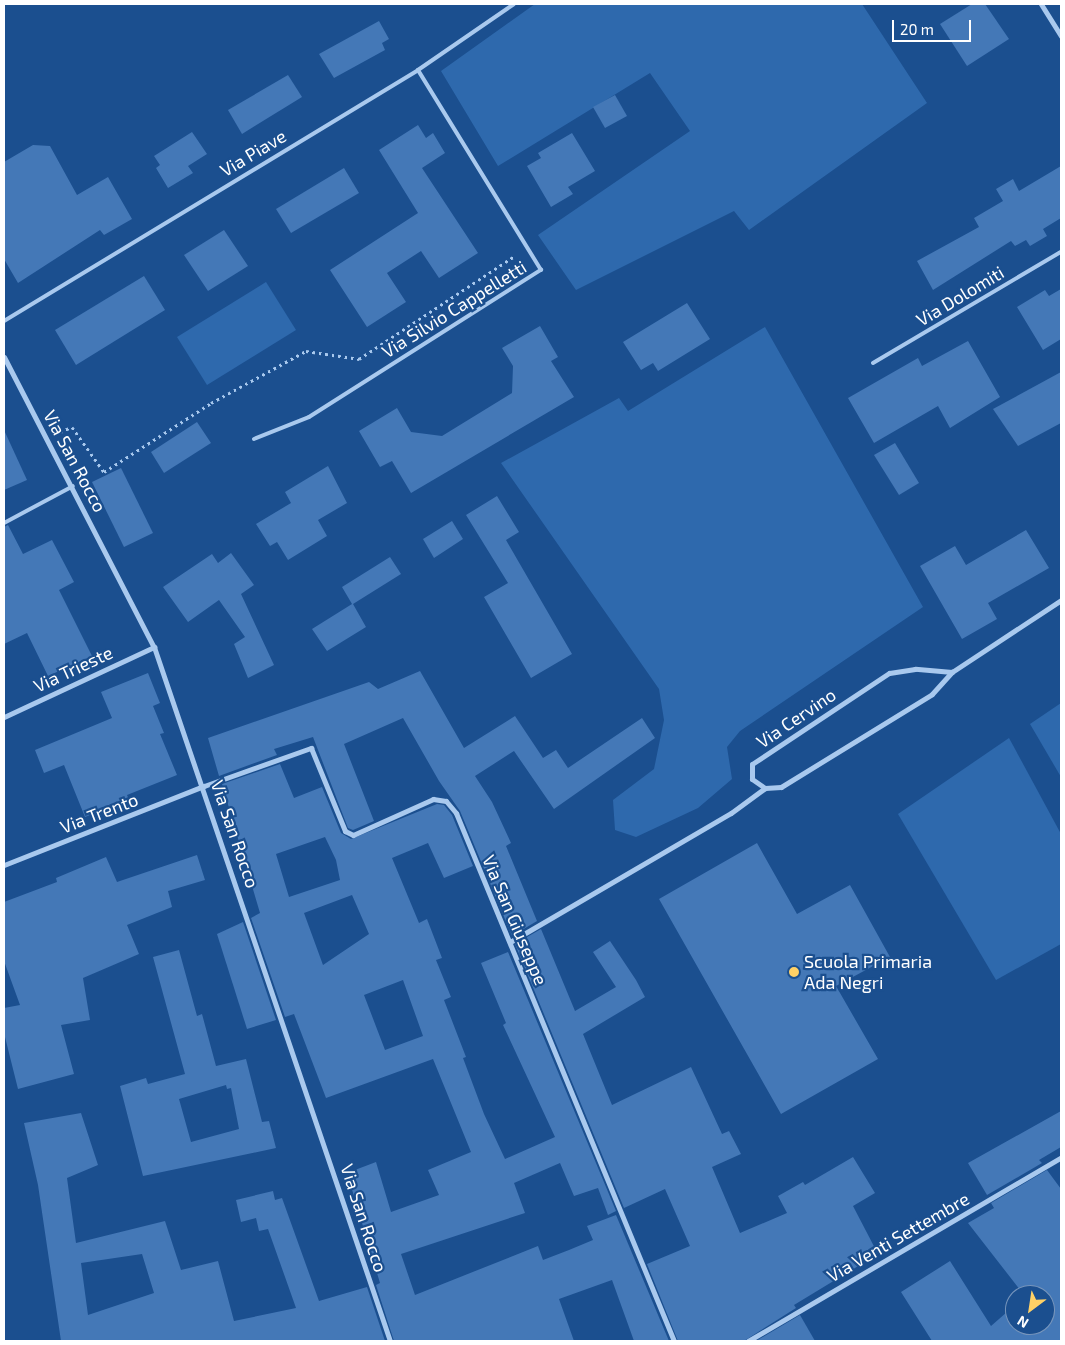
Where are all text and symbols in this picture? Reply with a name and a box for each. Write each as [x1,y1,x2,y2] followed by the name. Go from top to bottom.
[895,10,974,42] scale bar
[900,20,934,38] text: 20 m
[216,125,290,181] street label: Via Piave
[378,256,530,362] street label: Via Silvio Cappelletti
[912,261,1008,331] street label: Via Dolomiti
[39,406,111,516] street label: Via San Rocco
[30,641,116,697] street label: Via Trieste
[752,684,840,752] street label: Via Cervino
[206,777,264,891] street label: Via San Rocco
[57,788,141,838] street label: Via Trento
[478,852,552,988] street label: Via San Giuseppe
[804,951,932,994] place label: Scuola Primaria Ada Negri
[788,966,800,978] marker: Scuola Primaria Ada Negri
[336,1161,392,1275] street label: Via San Rocco
[823,1187,973,1287] street label: Via Venti Settembre
[1005,1285,1055,1335] north arrow
[1014,1313,1031,1332] text: N

